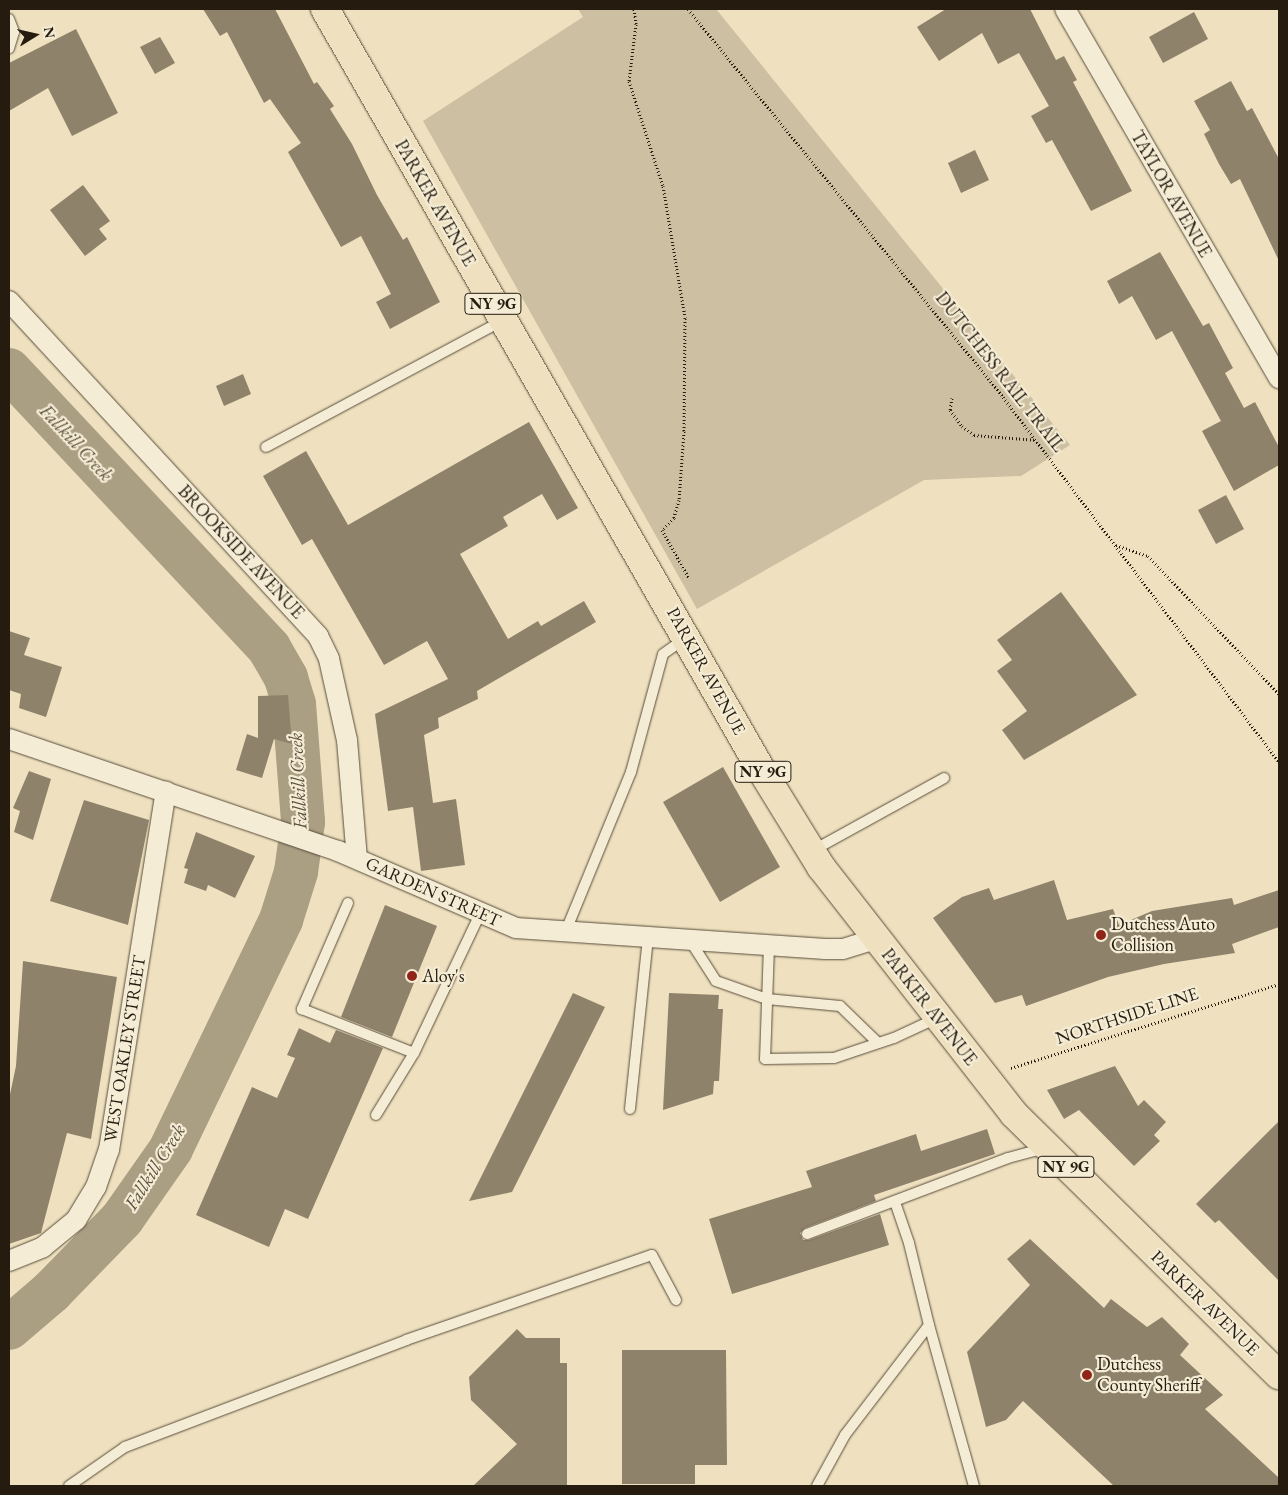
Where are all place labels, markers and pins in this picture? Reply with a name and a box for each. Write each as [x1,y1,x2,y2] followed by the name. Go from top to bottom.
[1111,914,1215,956] place label: Dutchess Auto Collision
[1095,929,1107,941] marker: Dutchess Auto Collision
[422,965,465,987] place label: Aloy's
[406,970,418,982] marker: Aloy's
[1097,1354,1200,1396] place label: Dutchess County Sheriff
[1081,1369,1093,1381] marker: Dutchess County Sheriff

